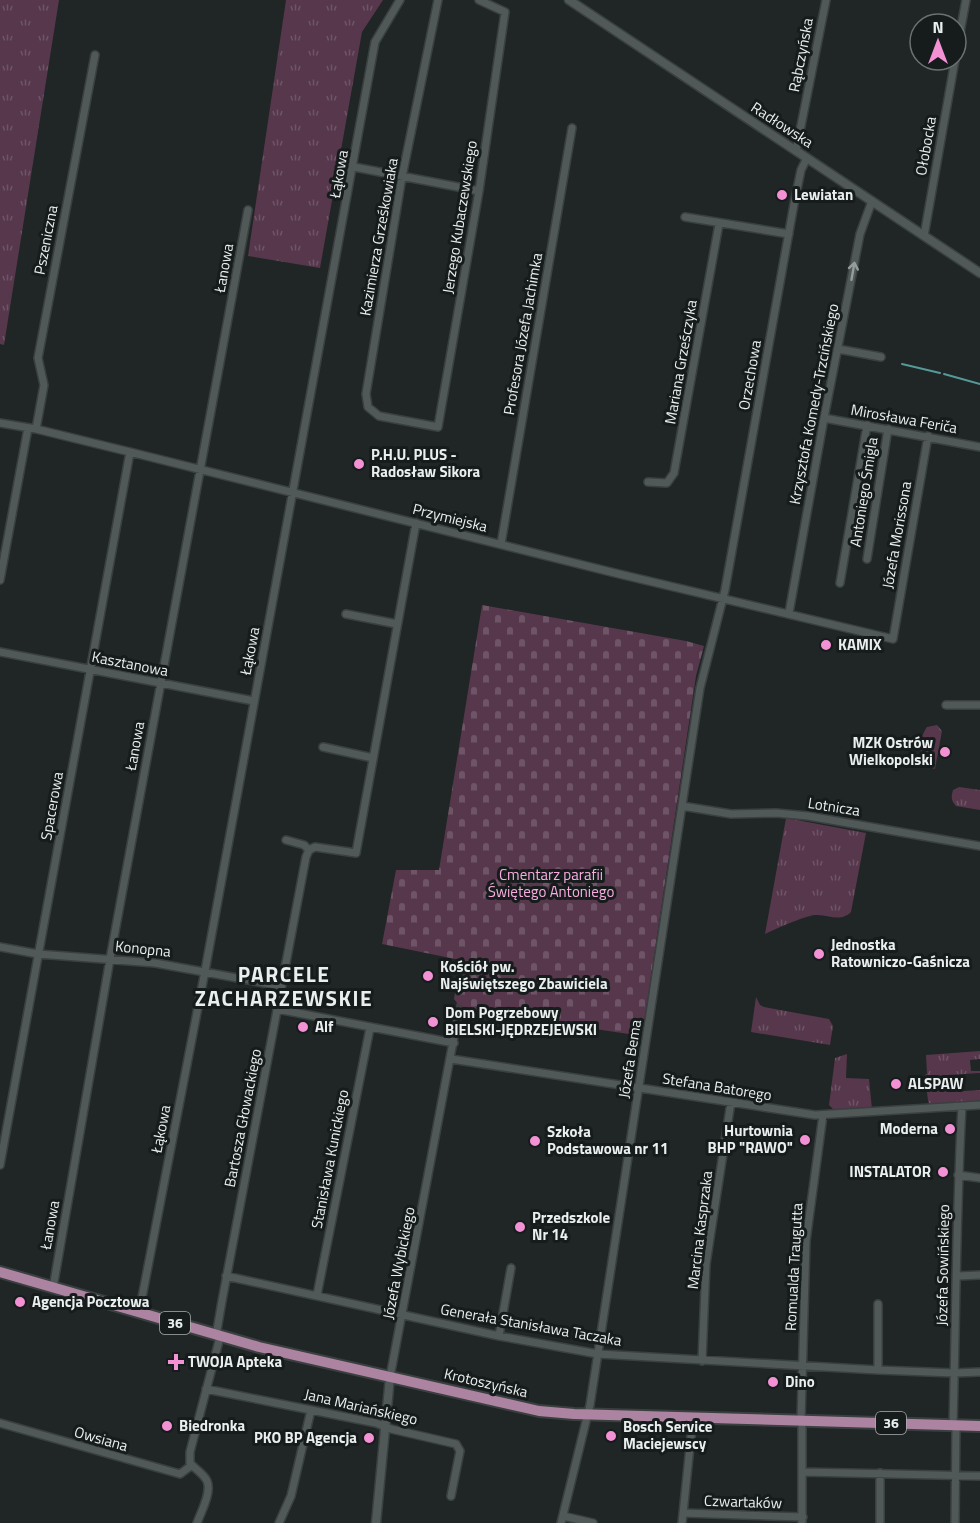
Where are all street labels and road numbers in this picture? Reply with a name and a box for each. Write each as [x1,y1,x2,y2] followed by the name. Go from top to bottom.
[782,15,819,94] street label: Rąbczyńska
[747,96,818,154] street label: Radłowska
[909,114,942,177] street label: Ołobocka
[436,139,483,295] street label: Jerzego Kubaczewskiego
[323,148,354,201] street label: Łąkowa
[353,156,404,318] street label: Kazimierza Grześkowiaka
[27,203,64,277] street label: Pszeniczna
[208,241,239,295] street label: Łanowa
[497,251,548,417] street label: Profesora Józefa Jachimka
[658,297,703,426] street label: Mariana Grześczyka
[783,301,844,506] street label: Krzysztofa Komedy-Trzcińskiego
[732,338,767,412] street label: Orzechowa
[849,398,960,439] street label: Mirosława Feriča
[843,435,884,548] street label: Antoniego Śmigla
[876,479,917,590] street label: Józefa Morissona
[410,497,490,538] street label: Przymiejska
[233,624,266,678] street label: Łąkowa
[90,645,171,682] street label: Kasztanowa
[119,719,150,773] street label: Łanowa
[34,769,69,842] street label: Spacerowa
[806,791,862,822] street label: Lotnicza
[114,934,172,963] street label: Konopna
[612,1018,647,1100] street label: Józefa Bema
[218,1047,267,1189] street label: Bartosza Głowackiego
[661,1067,773,1107] street label: Stefana Batorego
[305,1087,354,1230] street label: Stanisława Kunickiego
[144,1102,177,1156] street label: Łąkowa
[681,1169,718,1290] street label: Marcina Kasprzaka
[34,1198,65,1252] street label: Łanowa
[779,1202,808,1332] street label: Romualda Traugutta
[930,1204,955,1326] street label: Józefa Sowińskiego
[376,1205,421,1321] street label: Józefa Wybickiego
[439,1297,624,1352] street label: Generała Stanisława Taczaka
[160,1312,190,1334] road number: 36
[442,1362,531,1403] street label: Krotoszyńska
[302,1382,420,1431] street label: Jana Mariańskiego
[876,1412,906,1434] road number: 36
[72,1420,131,1457] street label: Owsiana
[704,1489,782,1514] street label: Czwartaków

